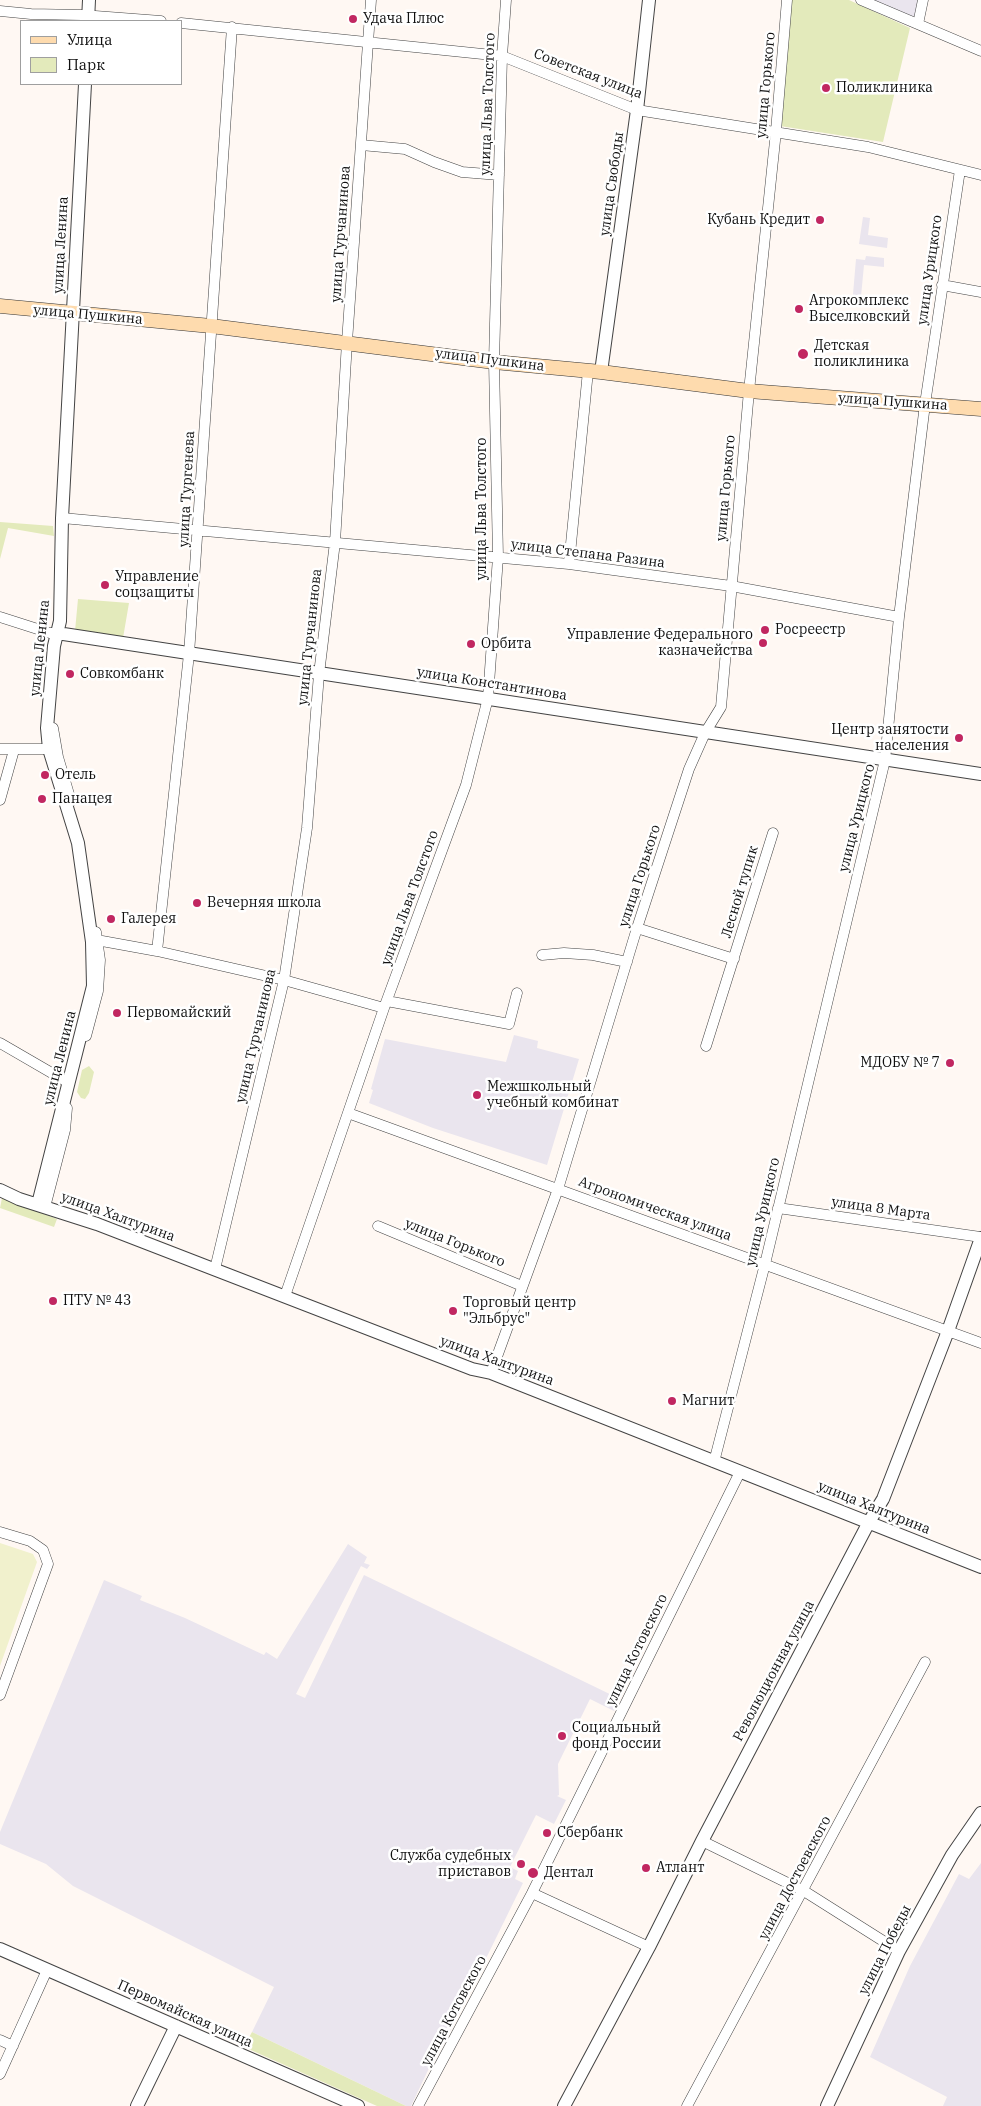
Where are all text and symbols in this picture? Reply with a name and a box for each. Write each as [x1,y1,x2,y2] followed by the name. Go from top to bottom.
[363,11,444,27] place label: Удача Плюс
[347,13,359,25] marker: Удача Плюс
[20,20,182,85] legend
[67,30,112,49] text: Улица
[753,31,779,139] street label: улица Горького
[477,32,499,176] street label: улица Льва Толстого
[531,45,645,103] street label: Советская улица
[67,55,105,74] text: Парк
[836,80,933,96] place label: Поликлиника
[820,82,832,94] marker: Поликлиника
[596,131,628,237] street label: улица Свободы
[328,165,354,303] street label: улица Турчанинова
[50,196,72,294] street label: улица Ленина
[707,212,810,228] place label: Кубань Кредит
[814,214,826,226] marker: Кубань Кредит
[914,214,946,326] street label: улица Урицкого
[809,293,910,326] place label: Агрокомплекс Выселковский
[33,302,143,328] street label: улица Пушкина
[793,303,805,315] marker: Агрокомплекс Выселковский
[814,338,909,371] place label: Детская поликлиника
[435,345,545,375] street label: улица Пушкина
[796,347,810,361] marker: Детская поликлиника
[838,390,948,414] street label: улица Пушкина
[176,430,198,548] street label: улица Тургенева
[713,434,739,542] street label: улица Горького
[474,438,490,580] street label: улица Льва Толстого
[510,536,666,572] street label: улица Степана Разина
[294,568,326,706] street label: улица Турчанинова
[115,569,199,602] place label: Управление соцзащиты
[99,579,111,591] marker: Управление соцзащиты
[27,599,53,697] street label: улица Ленина
[775,622,846,638] place label: Росреестр
[759,624,771,636] marker: Росреестр
[567,627,753,660] place label: Управление Федерального казначейства
[481,636,532,652] place label: Орбита
[757,637,769,649] marker: Управление Федерального казначейства
[465,638,477,650] marker: Орбита
[416,664,568,704] street label: улица Константинова
[80,666,164,682] place label: Совкомбанк
[64,668,76,680] marker: Совкомбанк
[831,722,949,754] place label: Центр занятости населения
[953,732,965,744] marker: Центр занятости населения
[835,762,879,874] street label: улица Урицкого
[55,767,96,783] place label: Отель
[39,769,51,781] marker: Отель
[52,791,112,807] place label: Панацея
[36,793,48,805] marker: Панацея
[616,823,664,929] street label: улица Горького
[378,828,442,968] street label: улица Льва Толстого
[718,844,762,940] street label: Лесной тупик
[207,895,322,911] place label: Вечерняя школа
[191,897,203,909] marker: Вечерняя школа
[121,911,176,927] place label: Галерея
[105,913,117,925] marker: Галерея
[232,967,280,1105] street label: улица Турчанинова
[127,1005,231,1021] place label: Первомайский
[111,1007,123,1019] marker: Первомайский
[40,1009,80,1107] street label: улица Ленина
[860,1055,940,1071] place label: МДОБУ № 7
[944,1057,956,1069] marker: МДОБУ № 7
[487,1079,619,1112] place label: Межшкольный учебный комбинат
[471,1089,483,1101] marker: Межшкольный учебный комбинат
[742,1156,784,1268] street label: улица Урицкого
[576,1173,734,1245] street label: Агрономическая улица
[59,1189,177,1245] street label: улица Халтурина
[830,1194,932,1224] street label: улица 8 Марта
[402,1215,508,1271] street label: улица Горького
[63,1293,131,1309] place label: ПТУ № 43
[47,1295,59,1307] marker: ПТУ № 43
[463,1295,576,1328] place label: Торговый центр "Эльбрус"
[447,1305,459,1317] marker: Торговый центр "Эльбрус"
[438,1333,556,1389] street label: улица Халтурина
[682,1393,734,1409] place label: Магнит
[666,1395,678,1407] marker: Магнит
[815,1478,933,1538] street label: улица Халтурина
[603,1591,671,1709] street label: улица Котовского
[730,1598,818,1744] street label: Революционная улица
[572,1720,661,1752] place label: Социальный фонд России
[556,1730,568,1742] marker: Социальный фонд России
[755,1813,835,1943] street label: улица Достоевского
[557,1825,623,1841] place label: Сбербанк
[541,1827,553,1839] marker: Сбербанк
[390,1848,511,1880] place label: Служба судебных приставов
[515,1858,527,1870] marker: Служба судебных приставов
[656,1860,704,1876] place label: Атлант
[640,1862,652,1874] marker: Атлант
[544,1865,594,1881] place label: Дентал
[526,1866,540,1880] marker: Дентал
[855,1902,915,1998] street label: улица Победы
[418,1953,490,2069] street label: улица Котовского
[115,1977,255,2051] street label: Первомайская улица

